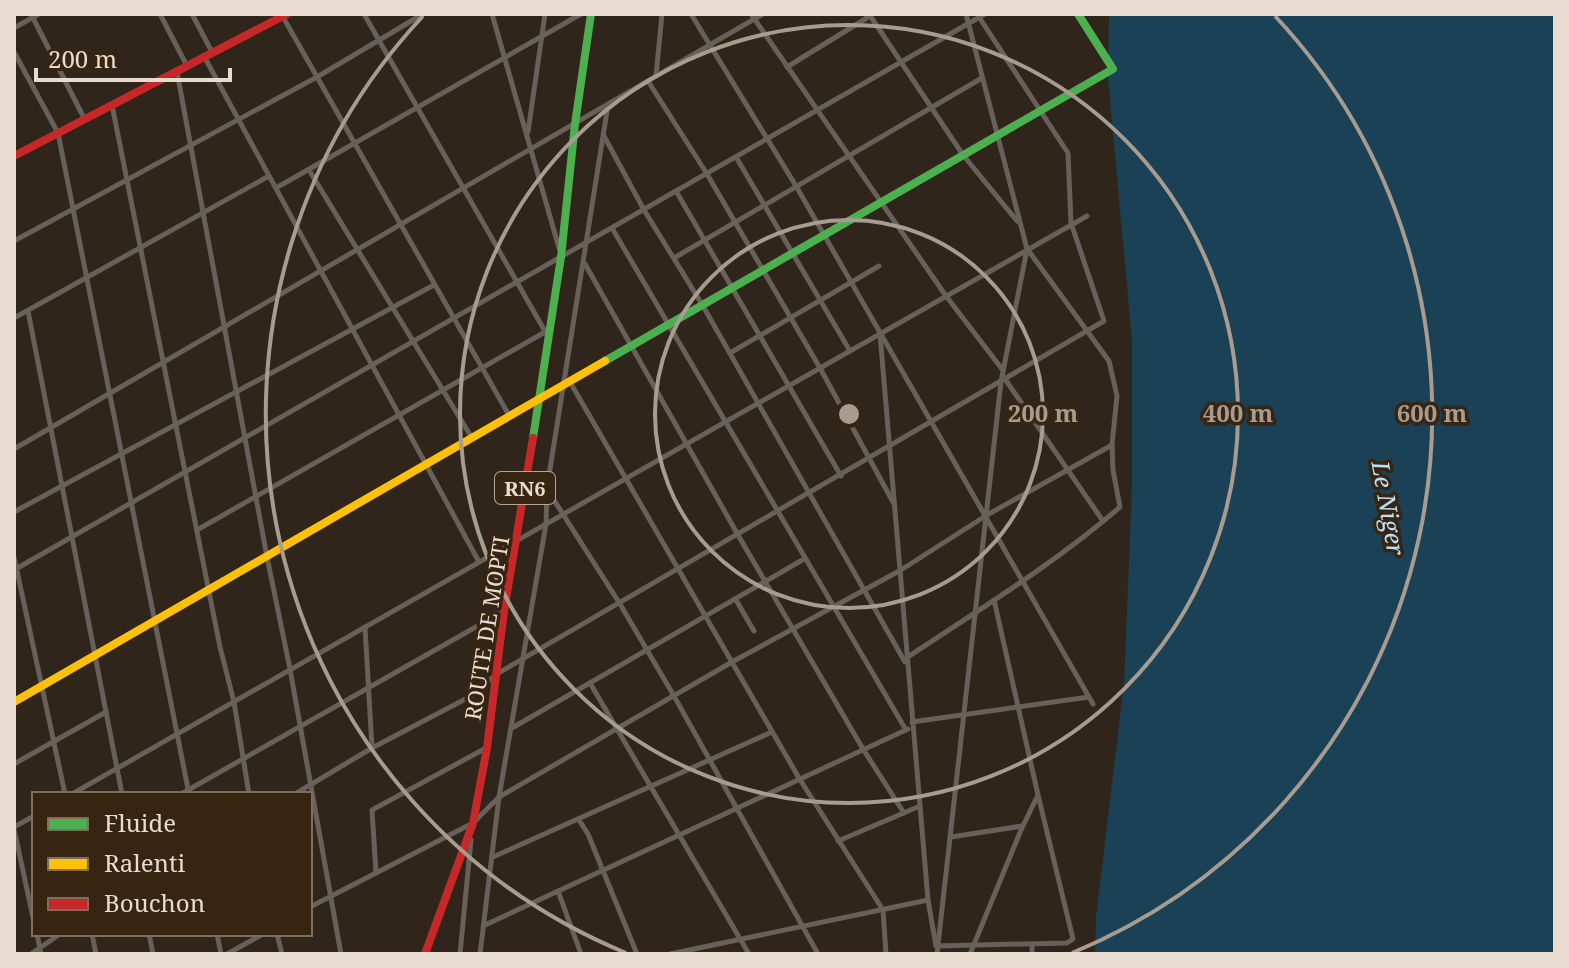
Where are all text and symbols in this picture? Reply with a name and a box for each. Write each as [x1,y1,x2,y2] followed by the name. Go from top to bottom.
[36,32,230,82] scale bar
[48,42,117,75] text: 200 m
[1008,396,1079,429] text: 200 m
[1203,396,1274,429] text: 400 m
[1397,396,1468,429] text: 600 m
[835,400,863,428] centre of rings
[1364,457,1414,558] water label: Le Niger
[495,472,555,504] road number: RN6
[457,534,515,722] street label: ROUTE DE MOPTI
[32,792,312,936] legend
[104,806,176,839] text: Fluide
[104,846,185,879] text: Ralenti
[104,886,205,919] text: Bouchon

